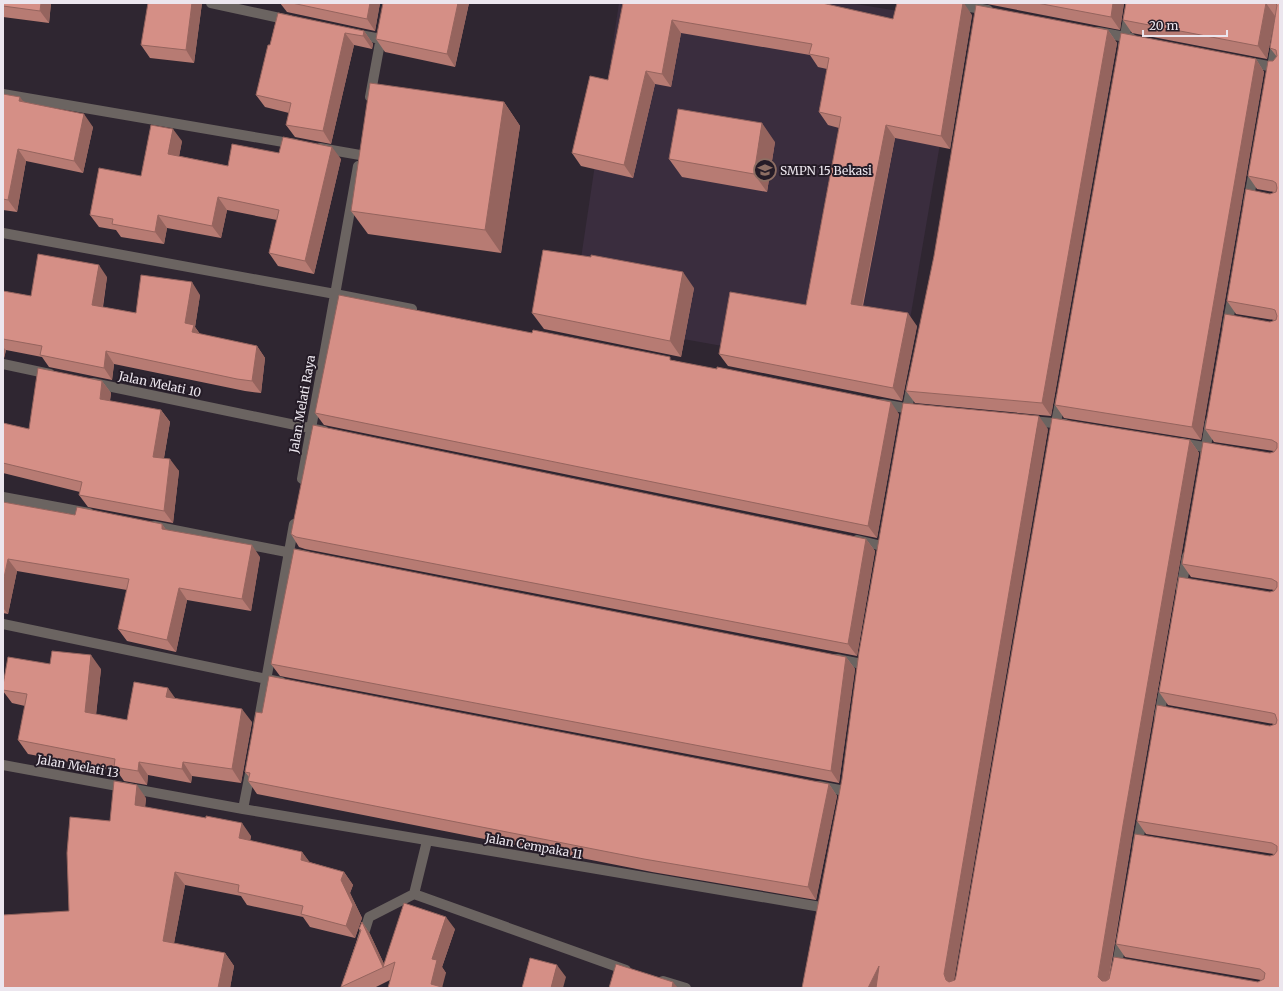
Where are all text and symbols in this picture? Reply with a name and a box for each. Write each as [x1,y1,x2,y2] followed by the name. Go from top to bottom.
[1143,12,1227,38] scale bar
[1149,18,1178,33] text: 20 m
[752,157,778,183] school or university icon: SMPN 15 Bekasi
[780,163,872,178] place label: SMPN 15 Bekasi
[286,353,318,455] street label: Jalan Melati Raya
[116,368,203,400] street label: Jalan Melati 10
[35,751,120,781] street label: Jalan Melati 13
[483,830,584,862] street label: Jalan Cempaka 11

